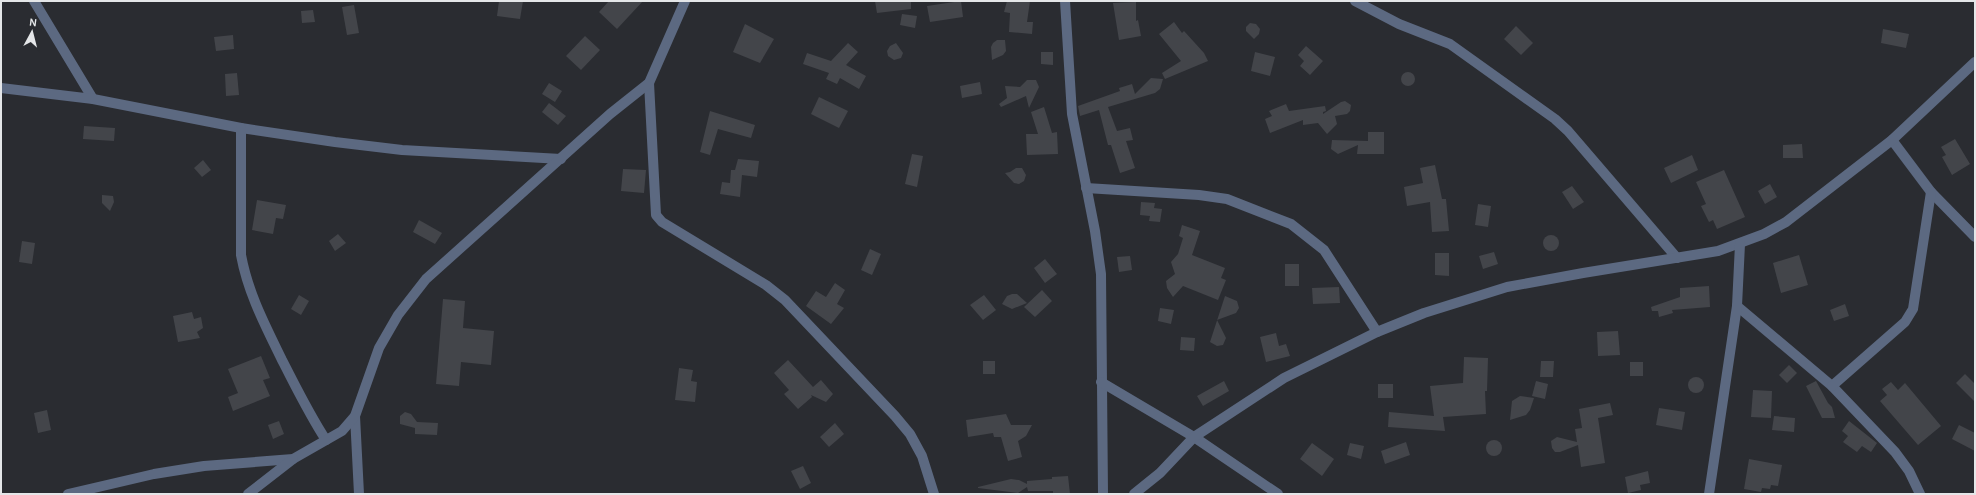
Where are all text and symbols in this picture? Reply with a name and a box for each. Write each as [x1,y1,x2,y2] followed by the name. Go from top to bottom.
[12,12,52,52] north arrow
[28,16,38,30] text: N

